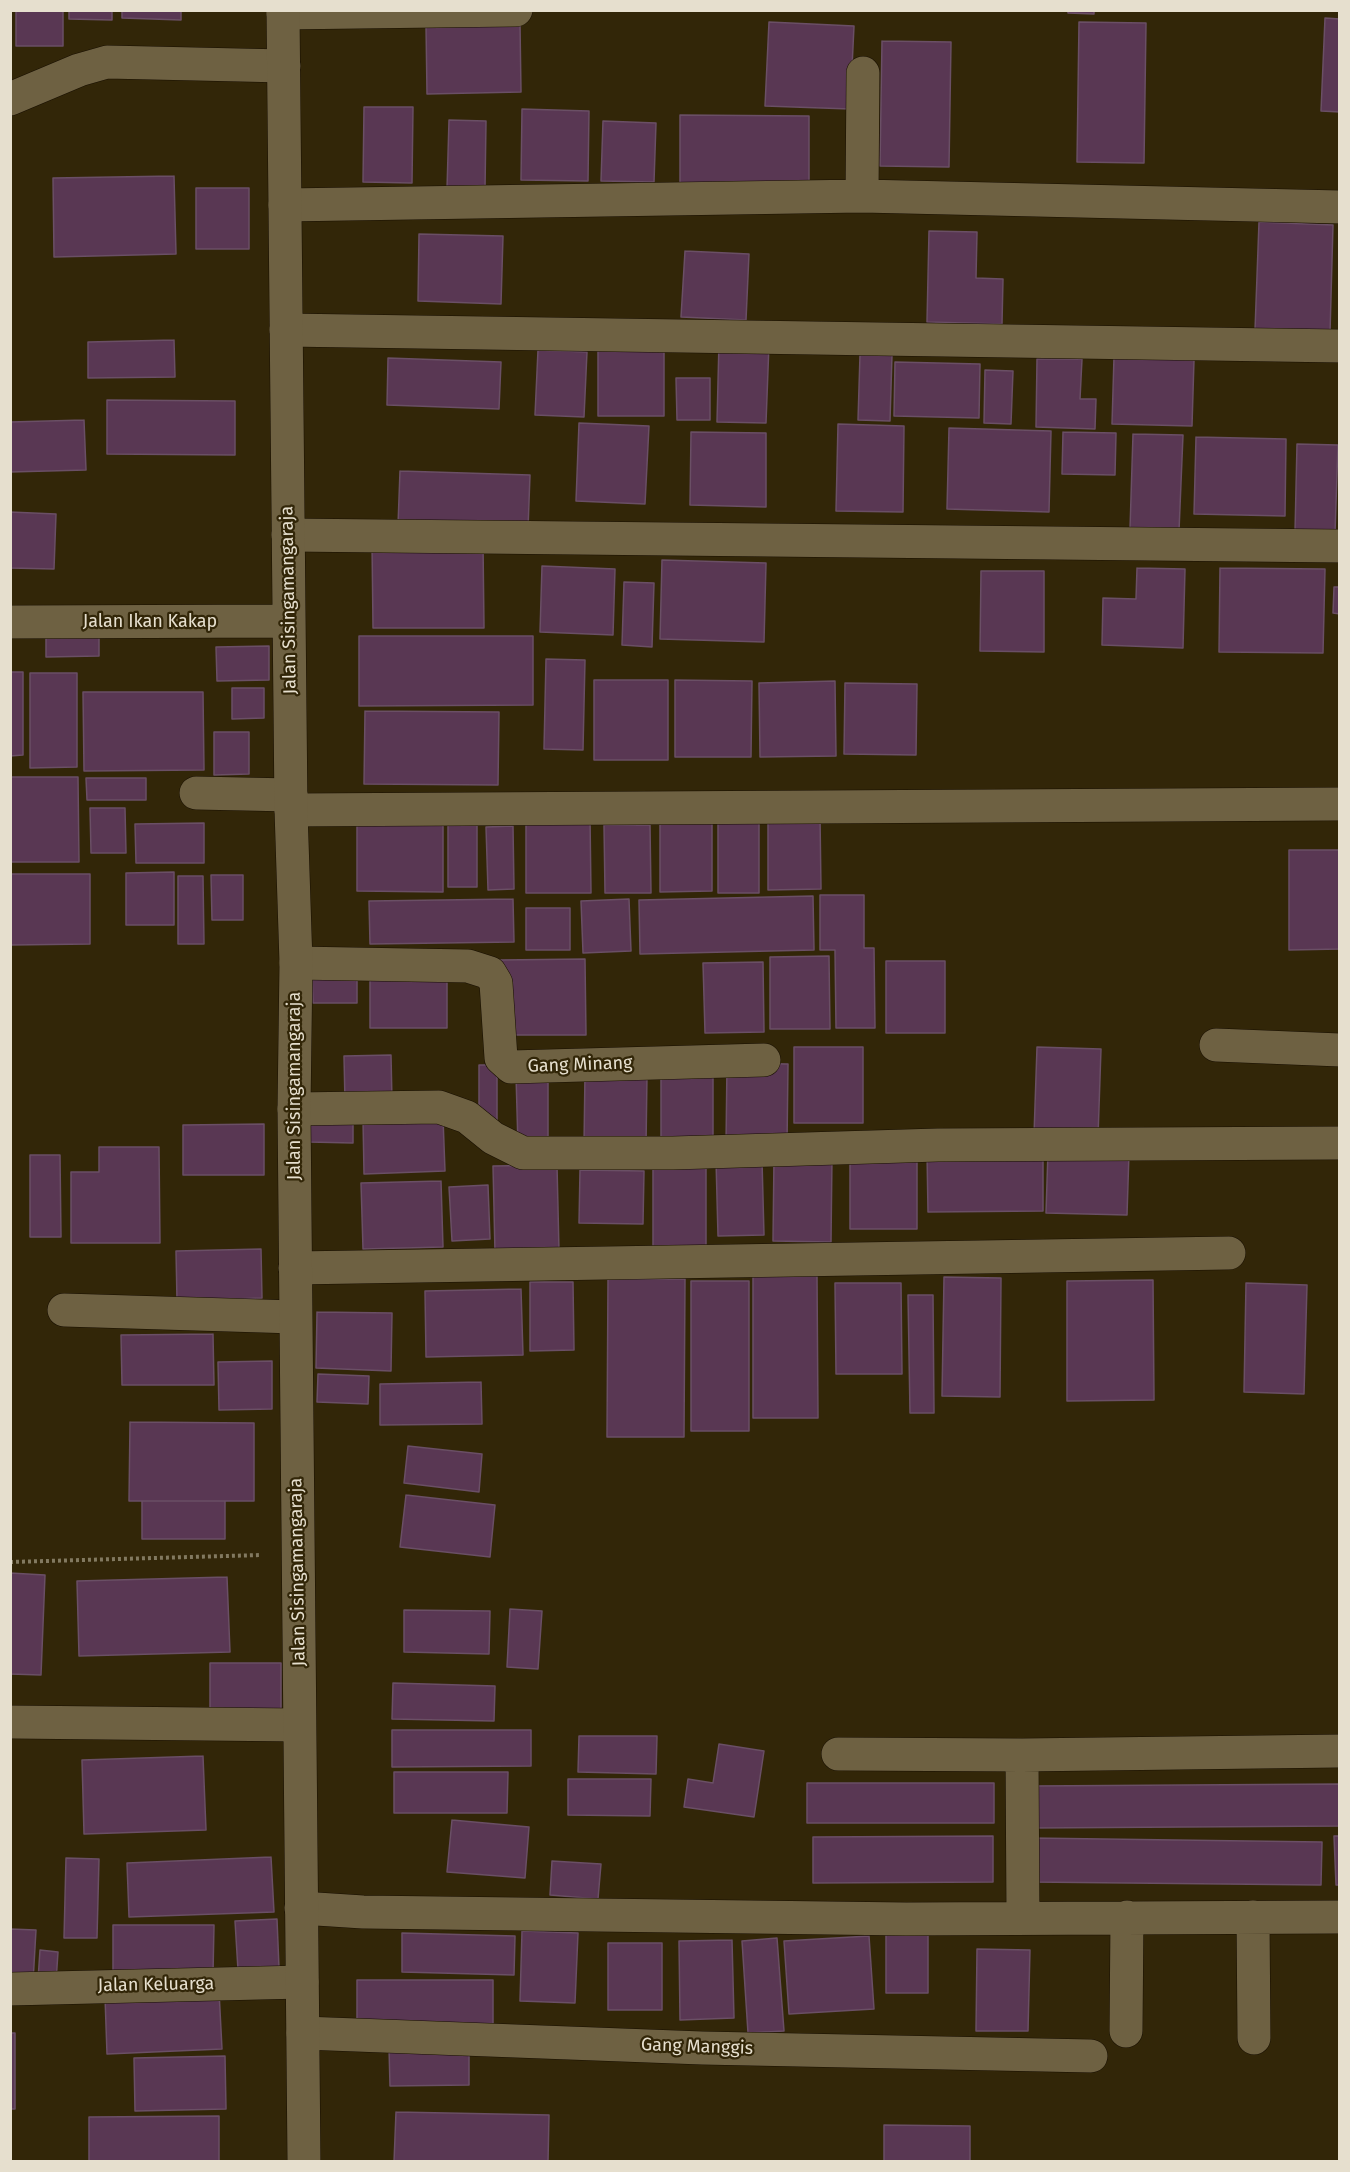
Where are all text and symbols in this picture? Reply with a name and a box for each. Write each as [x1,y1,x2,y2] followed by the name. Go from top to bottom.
[277,506,301,694] street label: Jalan Sisingamangaraja
[83,611,217,633] street label: Jalan Ikan Kakap
[284,992,306,1180] street label: Jalan Sisingamangaraja
[527,1052,633,1078] street label: Gang Minang
[286,1478,310,1666] street label: Jalan Sisingamangaraja
[98,1973,214,1997] street label: Jalan Keluarga
[640,2034,754,2060] street label: Gang Manggis

